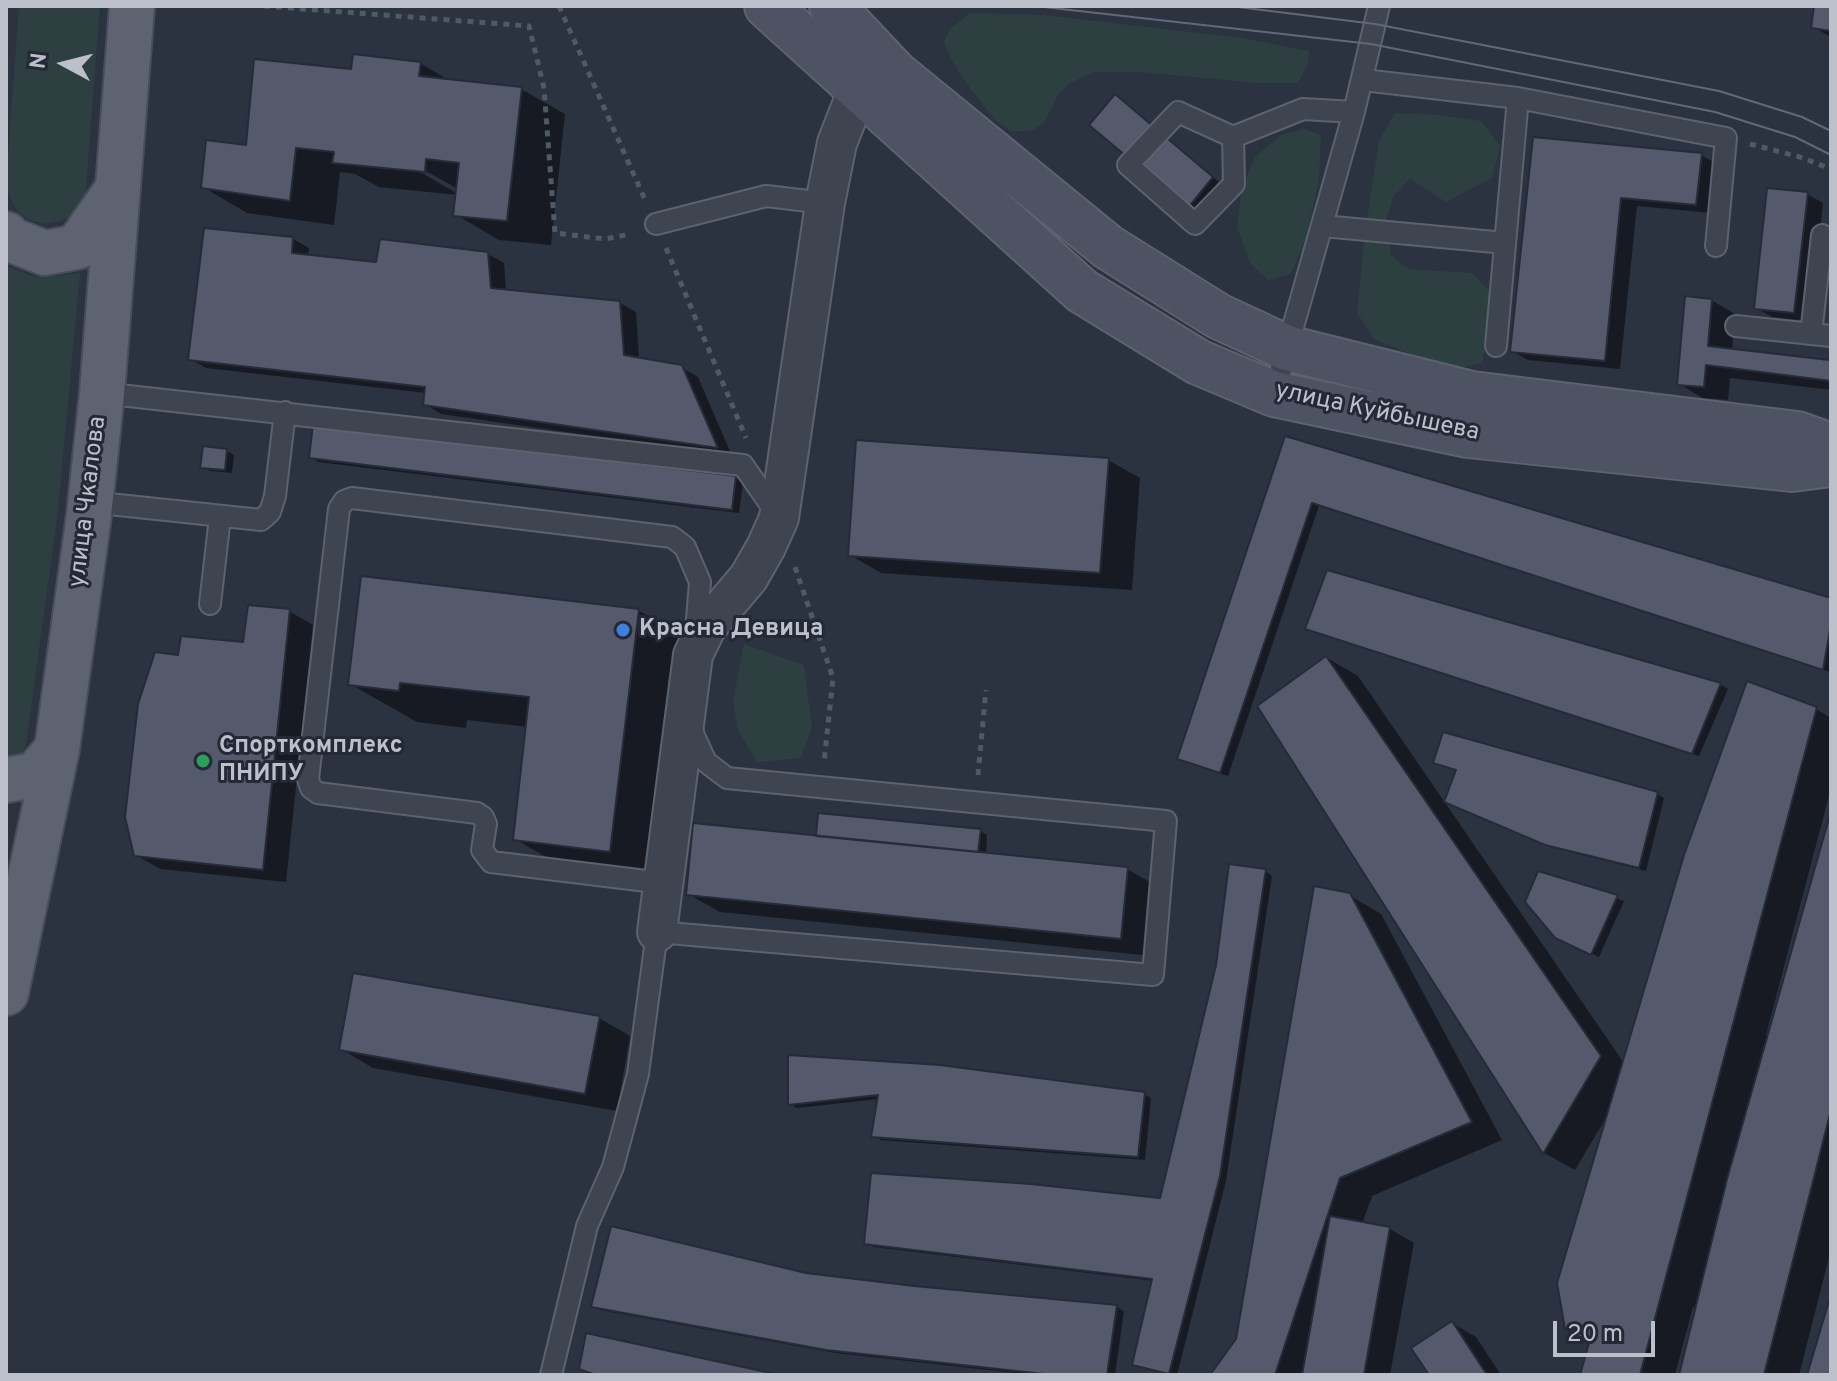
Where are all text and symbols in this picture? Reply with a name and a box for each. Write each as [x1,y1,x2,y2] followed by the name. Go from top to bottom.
[24,24,104,104] north arrow
[25,52,54,71] text: N
[1272,377,1482,449] street label: улица Куйбышева
[64,415,114,589] street label: улица Чкалова
[639,616,823,644] place label: Красна Девица
[614,621,632,639] marker: Красна Девица
[219,733,403,789] place label: Спорткомплекс ПНИПУ
[194,752,212,770] marker: Спорткомплекс ПНИПУ
[1557,1305,1659,1355] scale bar
[1567,1320,1623,1350] text: 20 m

